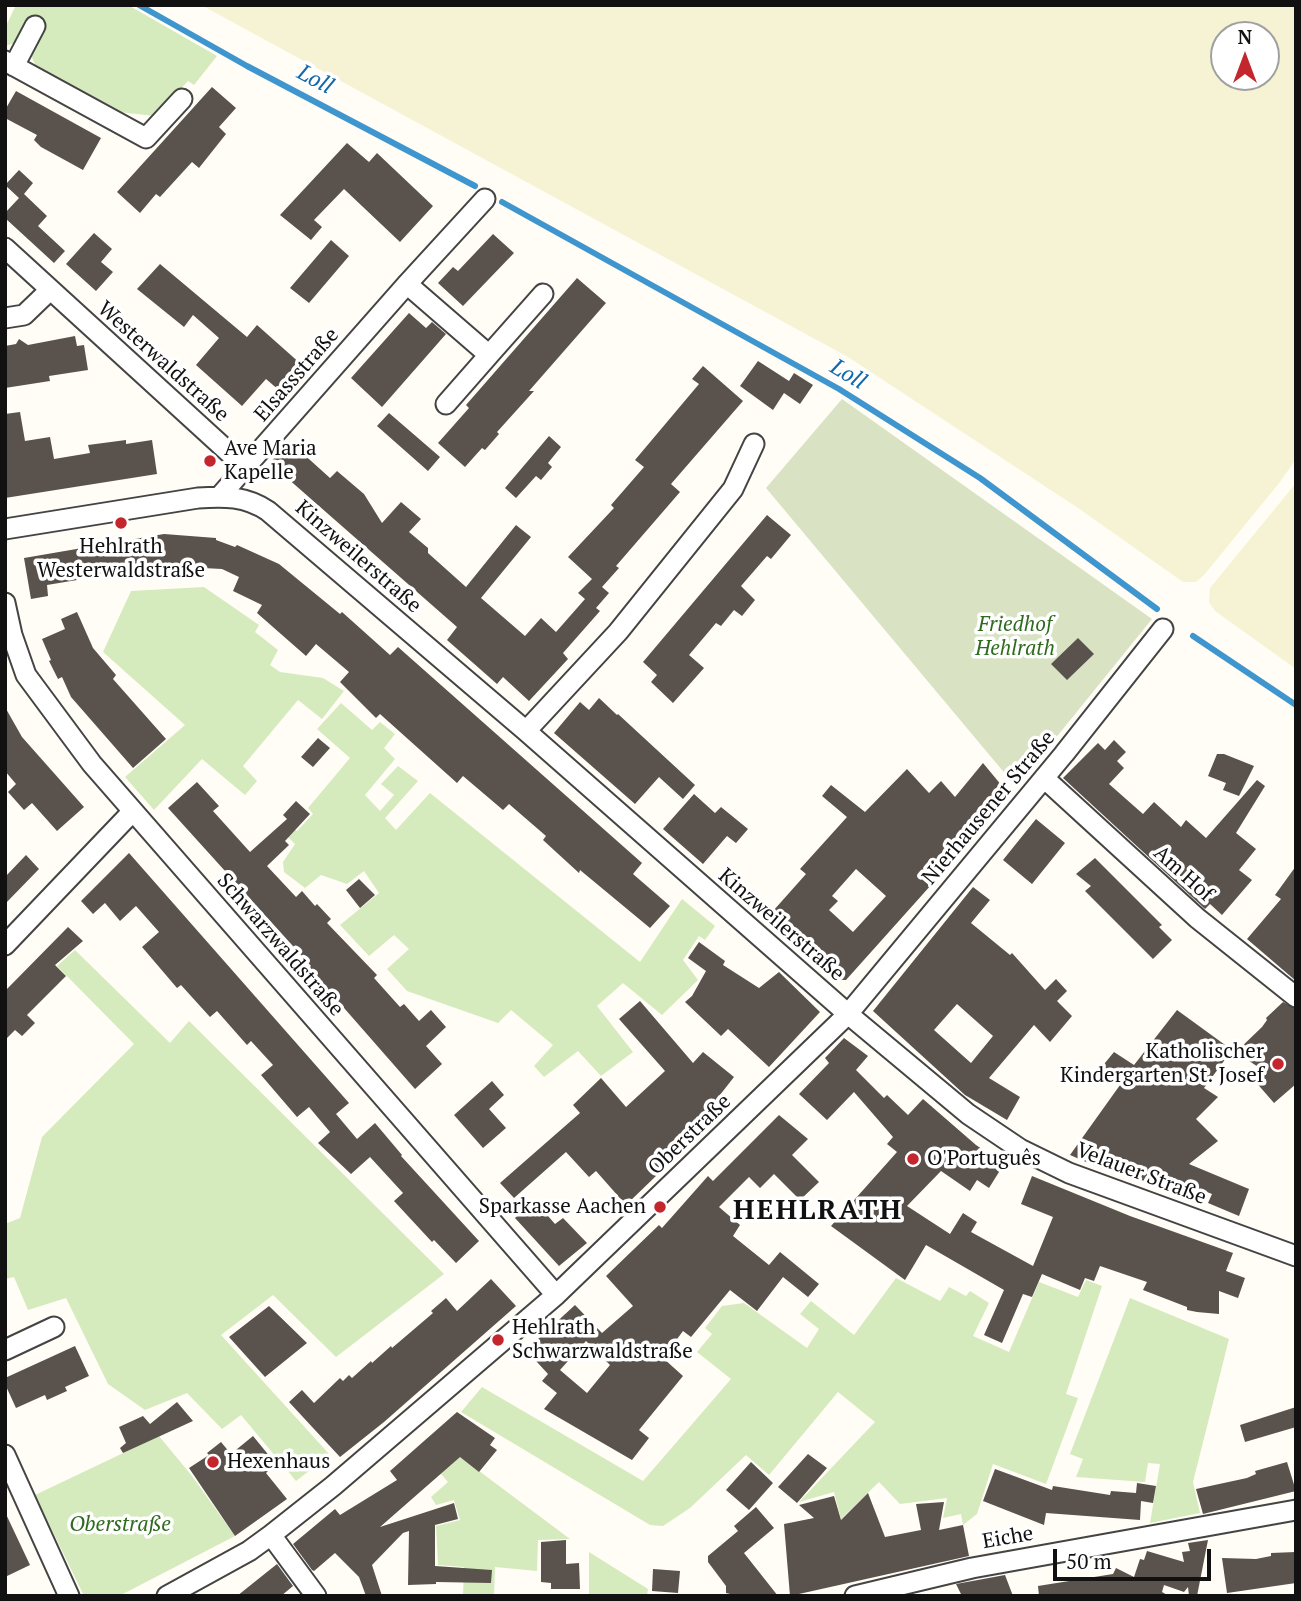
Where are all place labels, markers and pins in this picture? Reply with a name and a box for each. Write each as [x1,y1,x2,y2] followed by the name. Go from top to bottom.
[224,436,317,486] place label: Ave Maria Kapelle
[202,453,218,469] marker: Ave Maria Kapelle
[113,515,129,531] marker: Hehlrath Westerwaldstraße
[37,534,205,584] place label: Hehlrath Westerwaldstraße
[1060,1039,1264,1089] place label: Katholischer Kindergarten St. Josef
[1270,1056,1286,1072] marker: Katholischer Kindergarten St. Josef
[927,1146,1041,1172] place label: O'Português
[905,1151,921,1167] marker: O'Português
[479,1194,646,1220] place label: Sparkasse Aachen
[652,1199,668,1215] marker: Sparkasse Aachen
[512,1315,693,1365] place label: Hehlrath Schwarzwaldstraße
[490,1332,506,1348] marker: Hehlrath Schwarzwaldstraße
[227,1449,330,1475] place label: Hexenhaus
[205,1454,221,1470] marker: Hexenhaus

